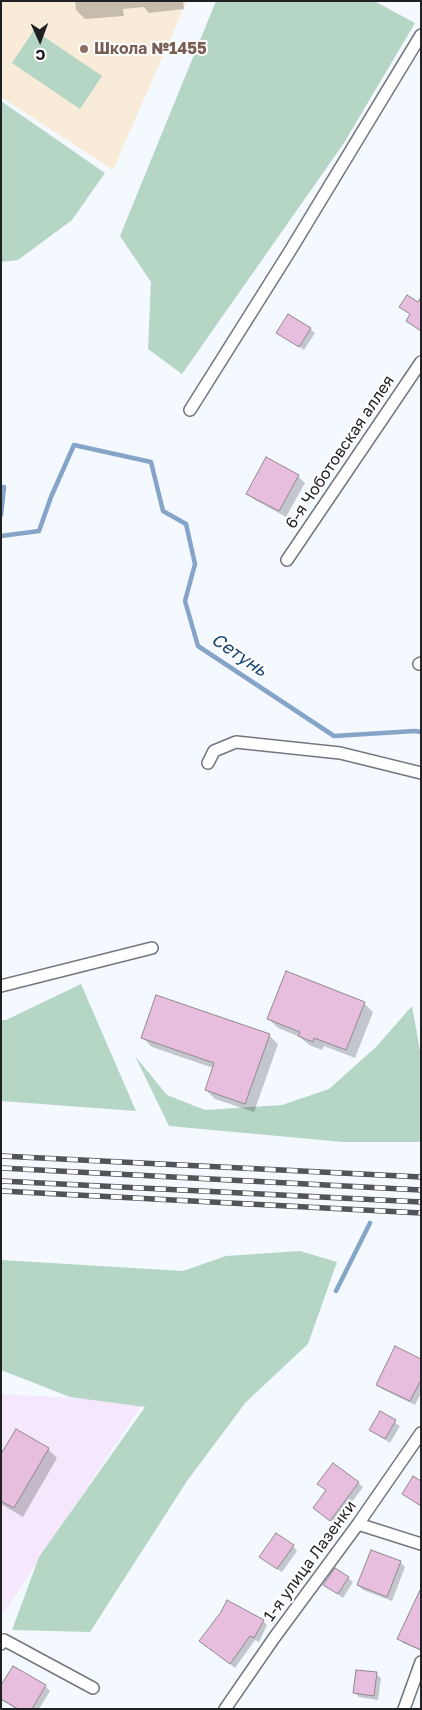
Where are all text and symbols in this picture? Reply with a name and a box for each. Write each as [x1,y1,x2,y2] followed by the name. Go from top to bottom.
[15,15,65,65] north arrow
[94,39,207,59] place label: Школа №1455
[78,43,90,55] marker: Школа №1455
[35,47,46,64] text: С
[282,372,398,532] street label: 6-я Чоботовская аллея
[207,629,271,681] water label: Сетунь
[260,1497,360,1625] street label: 1-я улица Лазенки

